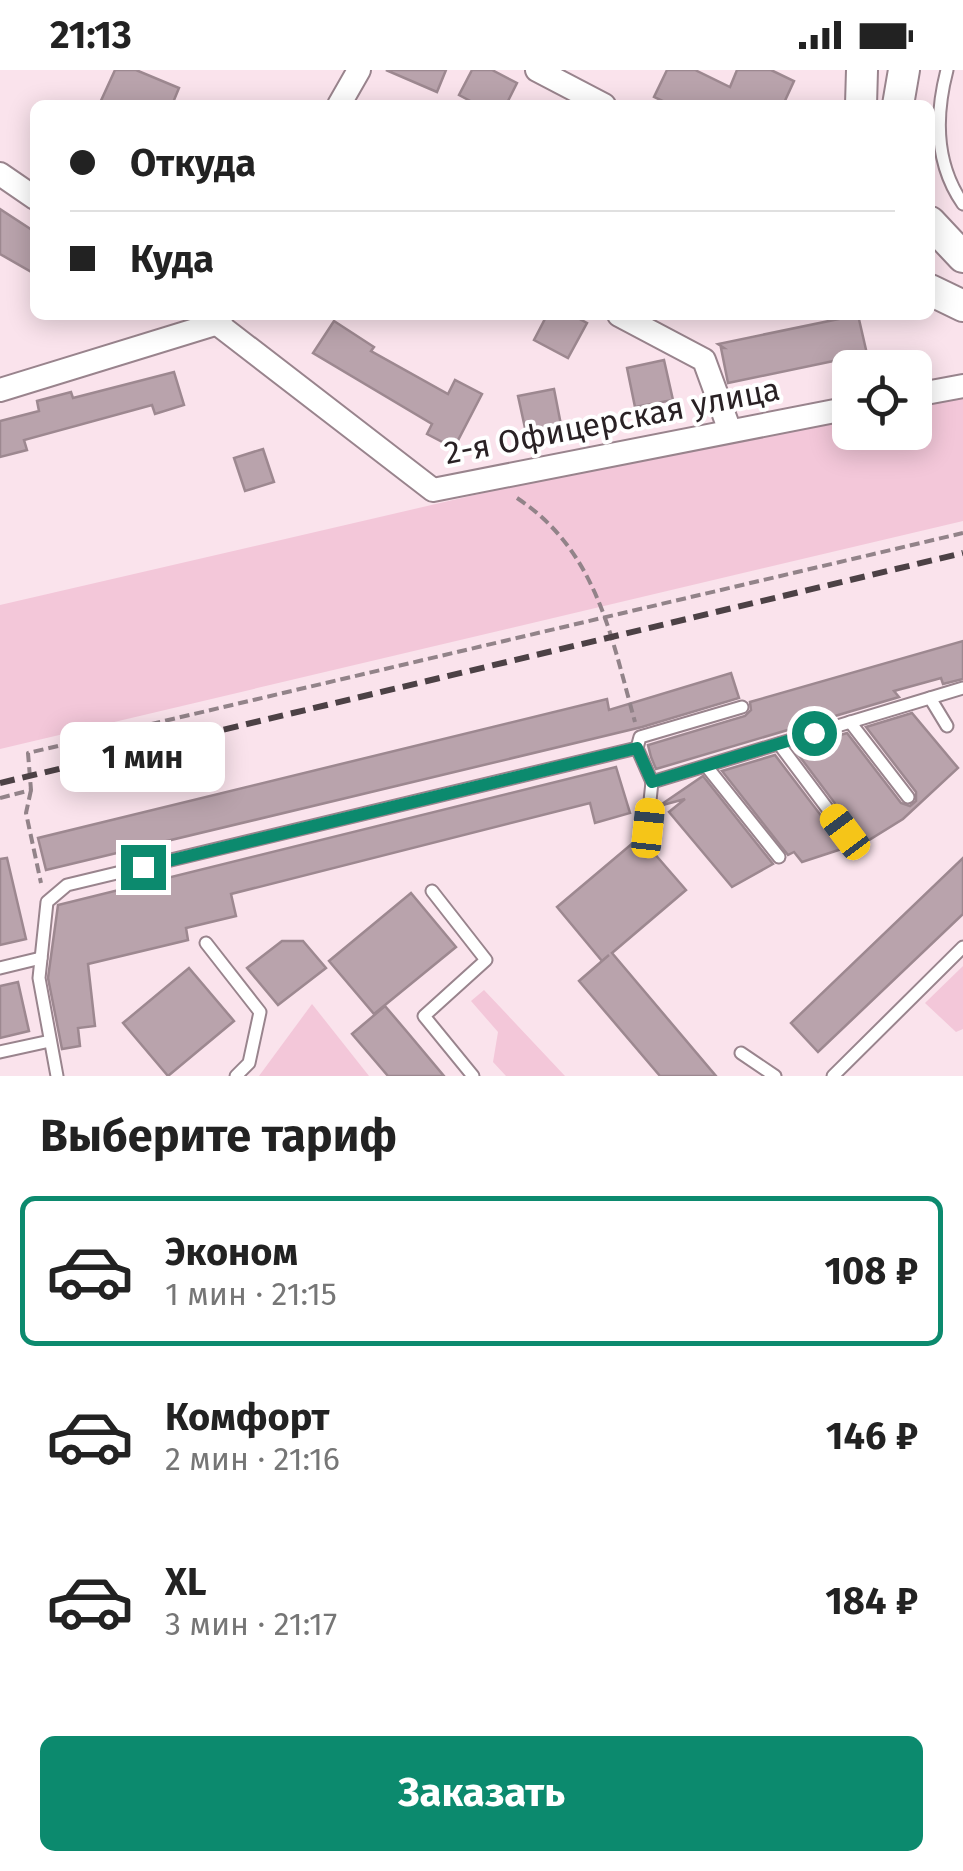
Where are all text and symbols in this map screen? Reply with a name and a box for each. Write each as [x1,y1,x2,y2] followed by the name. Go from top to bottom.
[50,12,132,58] text: 21:13
[130,140,256,186] text: Откуда
[130,236,214,282] text: Куда
[832,350,932,450] map controls
[832,350,932,450] button: locate
[441,370,783,472] street label: 2-я Офицерская улица
[792,711,837,756] route start
[61,722,226,792] callout: 1 мин
[102,738,183,776] text: 1 мин
[630,797,666,859] car
[815,799,875,865] car
[121,845,166,890] route end
[40,1109,397,1163] text: Выберите тариф
[45,1226,135,1316] icon: car
[165,1229,298,1275] text: Эконом
[824,1248,918,1294] text: 108 ₽
[165,1275,337,1313] text: 1 мин · 21:15
[45,1391,135,1481] icon: car
[165,1394,329,1440] text: Комфорт
[826,1413,918,1459] text: 146 ₽
[165,1440,340,1478] text: 2 мин · 21:16
[45,1556,135,1646] icon: car
[165,1559,207,1605] text: XL
[825,1578,918,1624] text: 184 ₽
[165,1605,337,1643] text: 3 мин · 21:17
[40,1736,923,1851] button: Заказать

